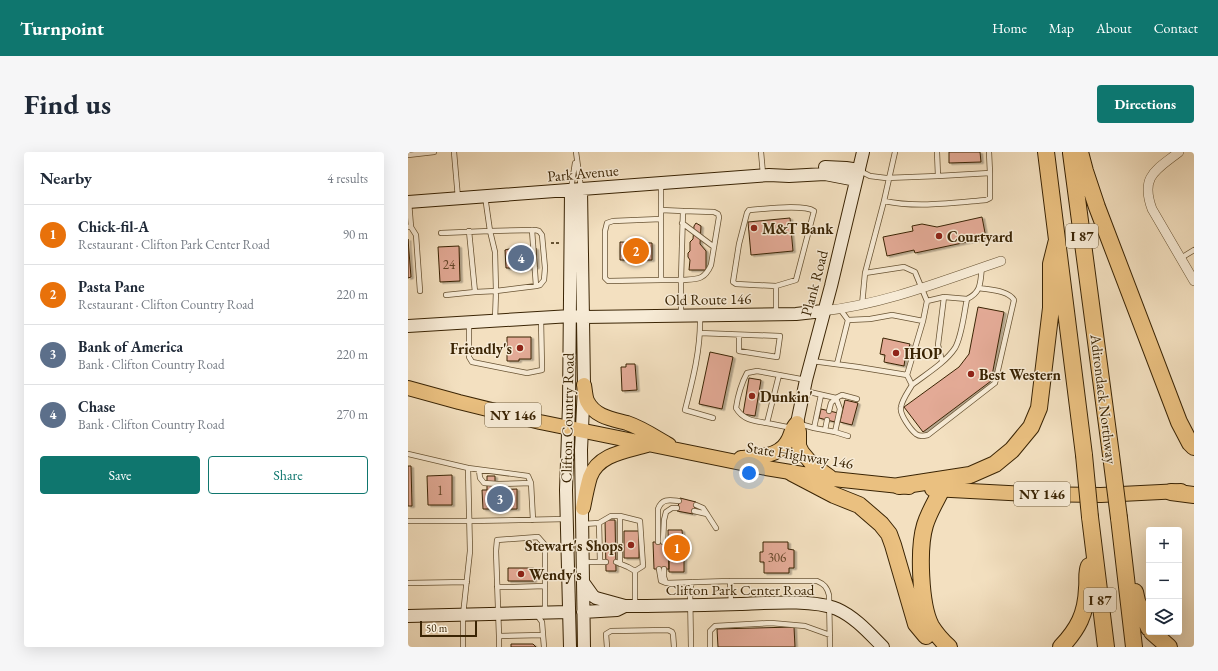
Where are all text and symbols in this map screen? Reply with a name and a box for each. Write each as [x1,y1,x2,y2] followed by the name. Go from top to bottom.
[20,16,104,41] text: Turnpoint
[992,19,1027,37] text: Home
[1049,19,1074,37] text: Map
[1096,19,1132,37] text: About
[1154,19,1198,37] text: Contact
[1097,85,1194,123] button: Directions
[24,86,111,122] text: Find us
[546,160,620,186] street label: Park Avenue
[40,167,92,189] text: Nearby
[327,170,368,187] text: 4 results
[78,217,149,236] text: Chick-fil-A
[762,219,834,238] place label: M&T Bank
[749,223,759,233] marker: M&T Bank
[1066,224,1098,248] road number: I 87
[50,226,56,243] text: 1
[343,226,368,243] text: 90 m
[947,227,1014,246] place label: Courtyard
[934,231,944,241] marker: Courtyard
[78,236,270,253] text: Restaurant · Clifton Park Center Road
[623,236,649,266] pin: 2
[508,243,534,273] pin: 4
[796,248,832,318] street label: Plank Road
[443,256,456,273] house number: 24
[78,277,144,296] text: Pasta Pane
[50,286,56,303] text: 2
[337,286,368,303] text: 220 m
[664,289,752,309] street label: Old Route 146
[78,296,254,313] text: Restaurant · Clifton Country Road
[1086,332,1121,465] street label: Adirondack Northway
[78,337,183,356] text: Bank of America
[450,339,512,358] place label: Friendly's
[515,343,525,353] marker: Friendly's
[904,344,942,363] place label: IHOP
[50,346,56,363] text: 3
[337,346,368,363] text: 220 m
[891,348,901,358] marker: IHOP
[556,352,578,483] street label: Clifton Country Road
[78,356,225,373] text: Bank · Clifton Country Road
[979,365,1062,384] place label: Best Western
[966,369,976,379] marker: Best Western
[760,387,813,406] place label: Dunkin'
[747,391,757,401] marker: Dunkin'
[78,397,115,416] text: Chase
[485,403,541,427] road number: NY 146
[50,406,56,423] text: 4
[337,406,368,423] text: 270 m
[78,416,225,433] text: Bank · Clifton Country Road
[745,437,855,473] street label: State Highway 146
[40,456,200,494] button: Save
[208,456,368,494] button: Share
[739,463,759,483] your location
[437,482,443,499] house number: 1
[1014,482,1070,506] road number: NY 146
[487,484,513,514] pin: 3
[1146,527,1182,635] map controls
[1146,527,1182,563] button: +
[664,533,690,563] pin: 1
[525,536,623,555] place label: Stewart's Shops
[626,540,636,550] marker: Stewart's Shops
[768,549,786,566] house number: 306
[1146,563,1182,599] button: −
[529,565,582,584] place label: Wendy's
[516,569,526,579] marker: Wendy's
[666,580,815,599] street label: Clifton Park Center Road
[1084,588,1116,612] road number: I 87
[1146,599,1182,635] button: layers
[420,619,477,638] scale bar
[426,621,447,635] text: 50 m

